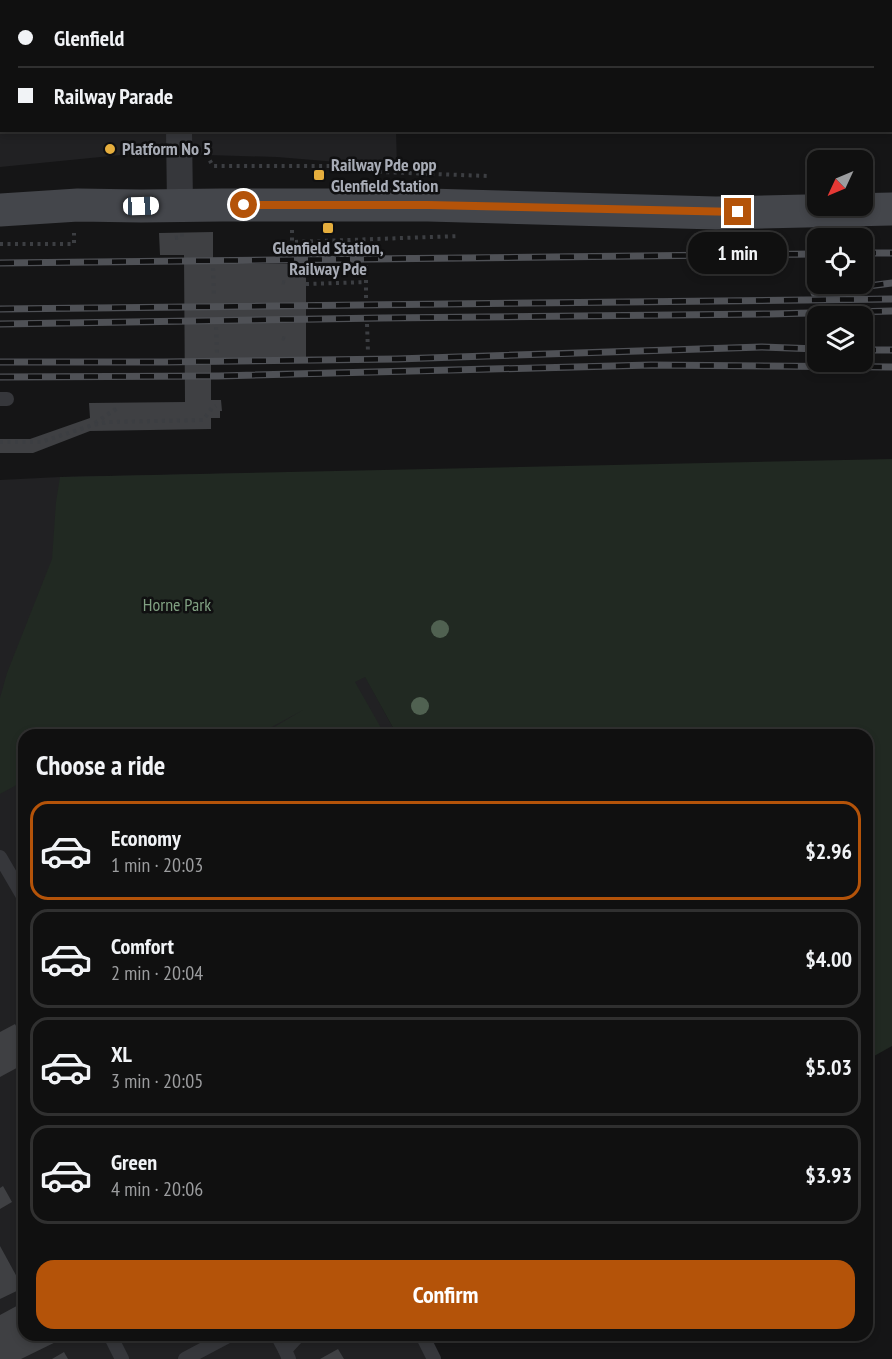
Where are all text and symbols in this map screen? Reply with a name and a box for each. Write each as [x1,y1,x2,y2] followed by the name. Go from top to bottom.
[54,24,124,52] text: Glenfield
[54,82,173,110] text: Railway Parade
[122,137,211,160] place label: Platform No 5
[103,142,117,156] marker: Platform No 5
[807,150,873,216] north arrow
[807,150,873,372] map controls
[331,153,438,197] place label: Railway Pde opp Glenfield Station
[312,168,326,182] marker: Railway Pde opp Glenfield Station
[230,191,257,218] route start
[123,196,159,216] car
[724,198,751,225] route end
[321,221,335,235] marker: Glenfield Station, Railway Pde
[807,228,873,294] button: locate
[688,233,788,275] callout: 1 min
[272,236,384,280] place label: Glenfield Station, Railway Pde
[717,240,758,266] text: 1 min
[807,306,873,372] button: layers
[143,593,211,616] park label: Horne Park
[36,748,165,782] text: Choose a ride
[39,824,93,878] icon: car
[111,824,181,852] text: Economy
[805,837,852,865] text: $2.96
[111,852,203,878] text: 1 min · 20:03
[39,932,93,986] icon: car
[111,932,174,960] text: Comfort
[805,945,852,973] text: $4.00
[111,960,203,986] text: 2 min · 20:04
[39,1040,93,1094] icon: car
[111,1040,132,1068] text: XL
[805,1053,852,1081] text: $5.03
[111,1068,203,1094] text: 3 min · 20:05
[39,1148,93,1202] icon: car
[111,1148,157,1176] text: Green
[805,1161,852,1189] text: $3.93
[111,1176,203,1202] text: 4 min · 20:06
[36,1260,855,1329] button: Confirm

